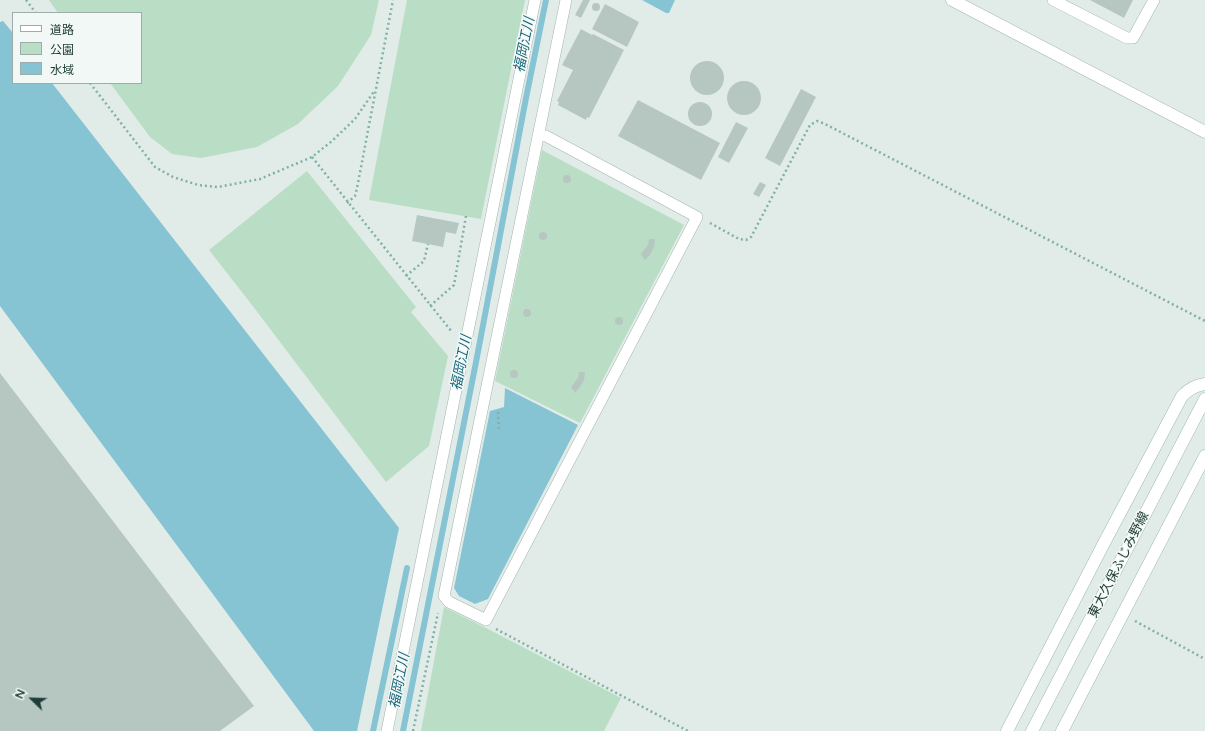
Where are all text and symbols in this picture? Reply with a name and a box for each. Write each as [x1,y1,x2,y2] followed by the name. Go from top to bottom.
[12,12,142,84] legend
[511,16,539,74] water label: 福岡江川
[50,23,74,37] text: 道路
[50,43,74,57] text: 公園
[50,63,74,77] text: 水域
[448,334,476,392] water label: 福岡江川
[1085,509,1153,621] street label: 東大久保ふじみ野線
[386,652,414,710] water label: 福岡江川
[12,679,52,719] north arrow
[13,688,28,701] text: N

